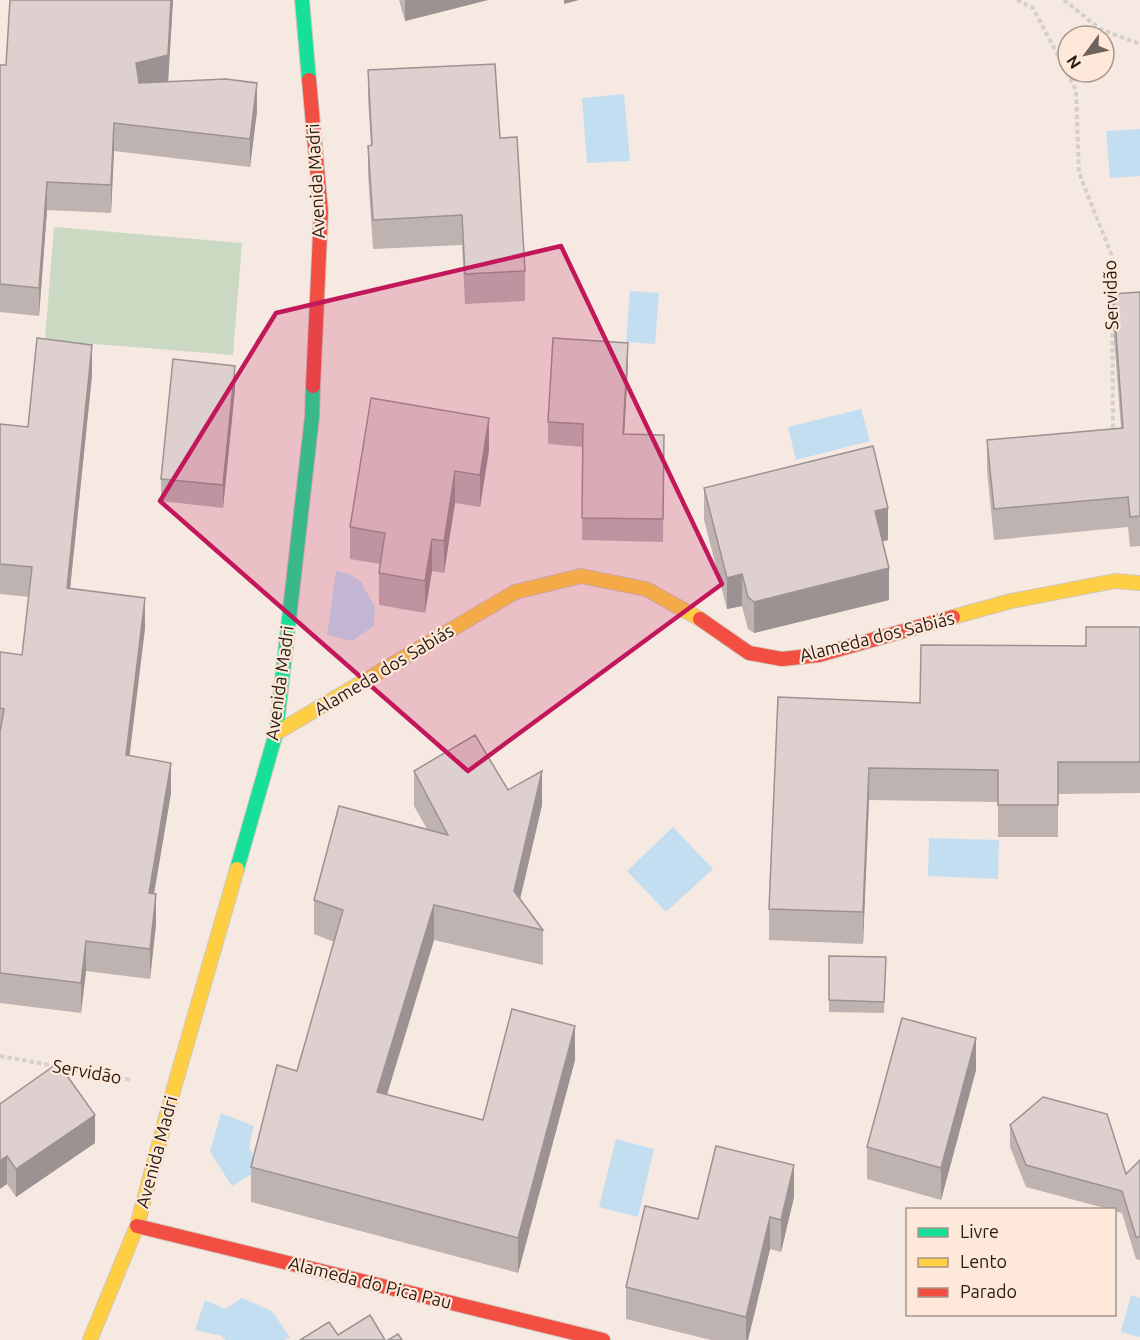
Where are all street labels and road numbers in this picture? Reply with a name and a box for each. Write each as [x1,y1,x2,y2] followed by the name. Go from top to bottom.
[302,123,328,239] street label: Avenida Madri
[1099,260,1121,330] street label: Servidão
[797,607,956,665] street label: Alameda dos Sabiás
[310,620,457,719] street label: Alameda dos Sabiás
[261,624,297,741] street label: Avenida Madri
[51,1055,123,1087] street label: Servidão
[131,1093,181,1210] street label: Avenida Madri
[287,1252,454,1312] street label: Alameda do Pica Pau

